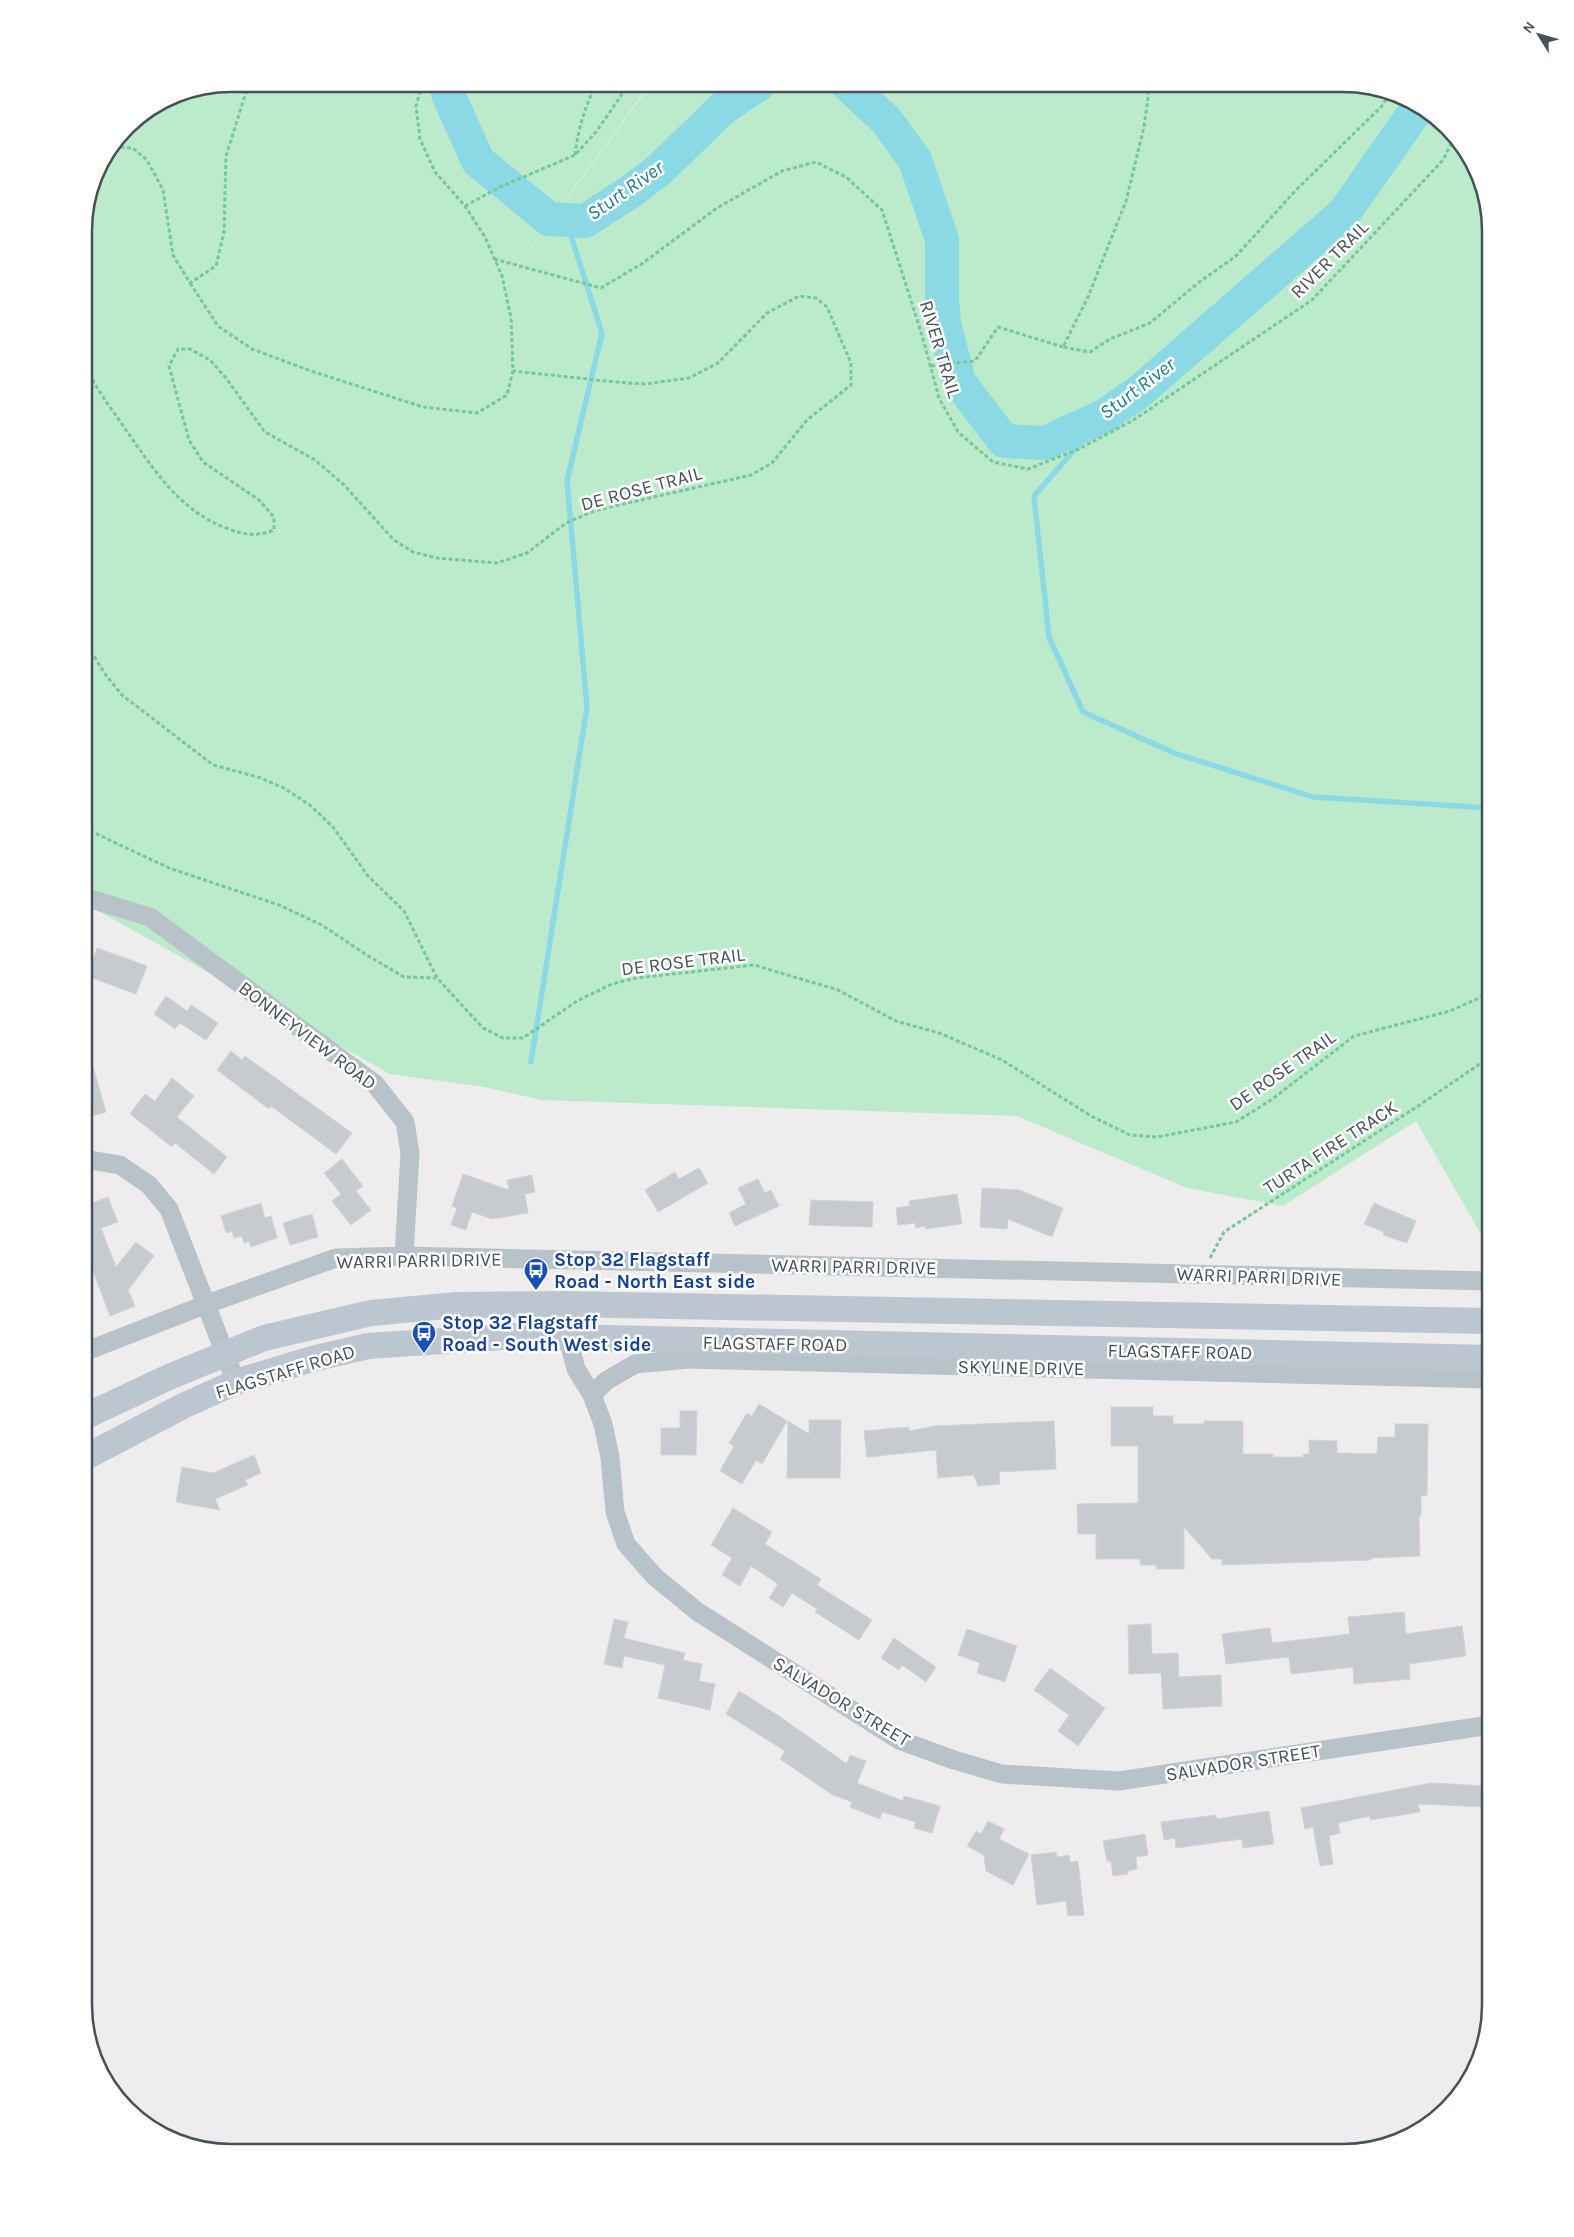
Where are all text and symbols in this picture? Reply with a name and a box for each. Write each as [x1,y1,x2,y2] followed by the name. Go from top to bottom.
[1514,10,1564,60] north arrow
[1519,18,1539,37] text: N
[583,155,669,225] water label: Sturt River
[1286,216,1373,303] street label: RIVER TRAIL
[915,298,965,401] street label: RIVER TRAIL
[1095,352,1180,424] water label: Sturt River
[578,462,704,516] street label: DE ROSE TRAIL
[620,943,746,981] street label: DE ROSE TRAIL
[234,977,381,1095] street label: BONNEYVIEW ROAD
[1225,1026,1340,1116] street label: DE ROSE TRAIL
[1260,1096,1402,1199] street label: TURTA FIRE TRACK
[336,1249,502,1273] street label: WARRI PARRI DRIVE
[554,1249,755,1293] place label: Stop 32 Flagstaff Road - North East side
[771,1255,937,1279] street label: WARRI PARRI DRIVE
[523,1257,549,1291] bus stop icon: Stop 32 Flagstaff Road - North East side
[1176,1263,1342,1291] street label: WARRI PARRI DRIVE
[442,1312,651,1356] place label: Stop 32 Flagstaff Road - South West side
[411,1320,437,1354] bus stop icon: Stop 32 Flagstaff Road - South West side
[702,1332,848,1356] street label: FLAGSTAFF ROAD
[213,1340,358,1404] street label: FLAGSTAFF ROAD
[1107,1340,1253,1364] street label: FLAGSTAFF ROAD
[957,1356,1085,1380] street label: SKYLINE DRIVE
[769,1652,914,1752] street label: SALVADOR STREET
[1164,1740,1322,1786] street label: SALVADOR STREET

